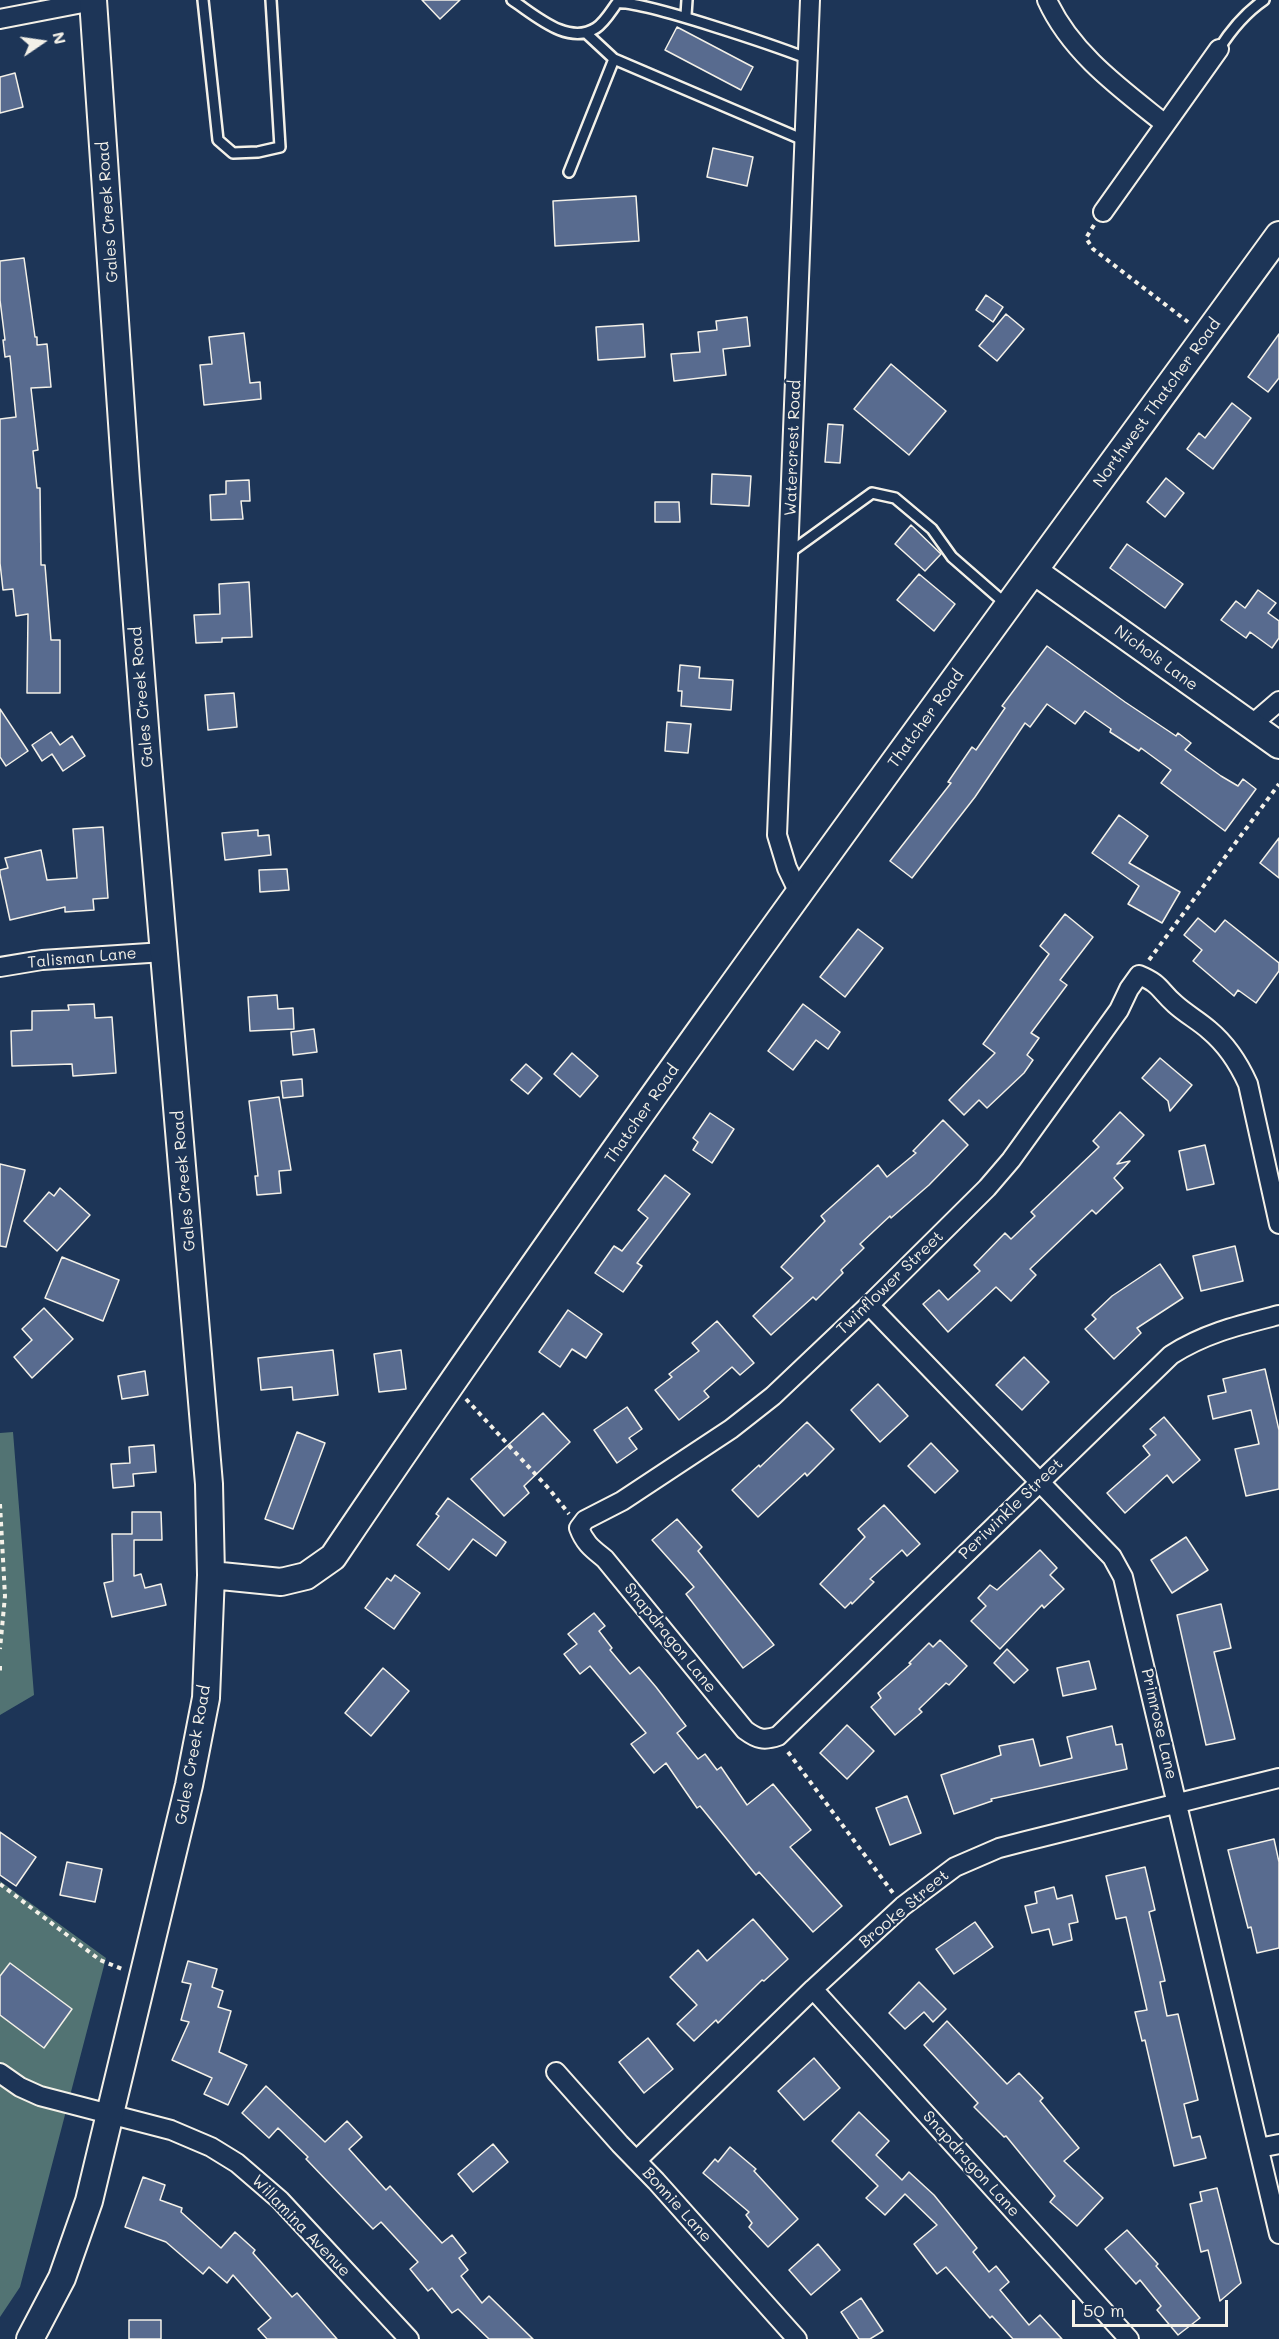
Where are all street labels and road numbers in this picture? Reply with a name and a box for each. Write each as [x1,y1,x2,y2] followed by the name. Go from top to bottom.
[93,141,123,283] street label: Gales Creek Road
[1089,315,1225,491] street label: Northwest Thatcher Road
[781,380,805,516] street label: Watercrest Road
[1110,621,1202,695] street label: Nichols Lane
[126,626,158,768] street label: Gales Creek Road
[884,666,968,772] street label: Thatcher Road
[27,944,137,972] street label: Talisman Lane
[601,1061,683,1167] street label: Thatcher Road
[168,1110,200,1252] street label: Gales Creek Road
[833,1227,947,1339] street label: Twinflower Street
[955,1454,1067,1564] street label: Periwinkle Street
[620,1579,720,1697] street label: Snapdragon Lane
[1137,1667,1181,1781] street label: Primrose Lane
[171,1684,215,1826] street label: Gales Creek Road
[855,1866,953,1952] street label: Brooke Street
[918,2107,1024,2221] street label: Snapdragon Lane
[638,2164,716,2246] street label: Bonnie Lane
[248,2171,354,2281] street label: Willamina Avenue

